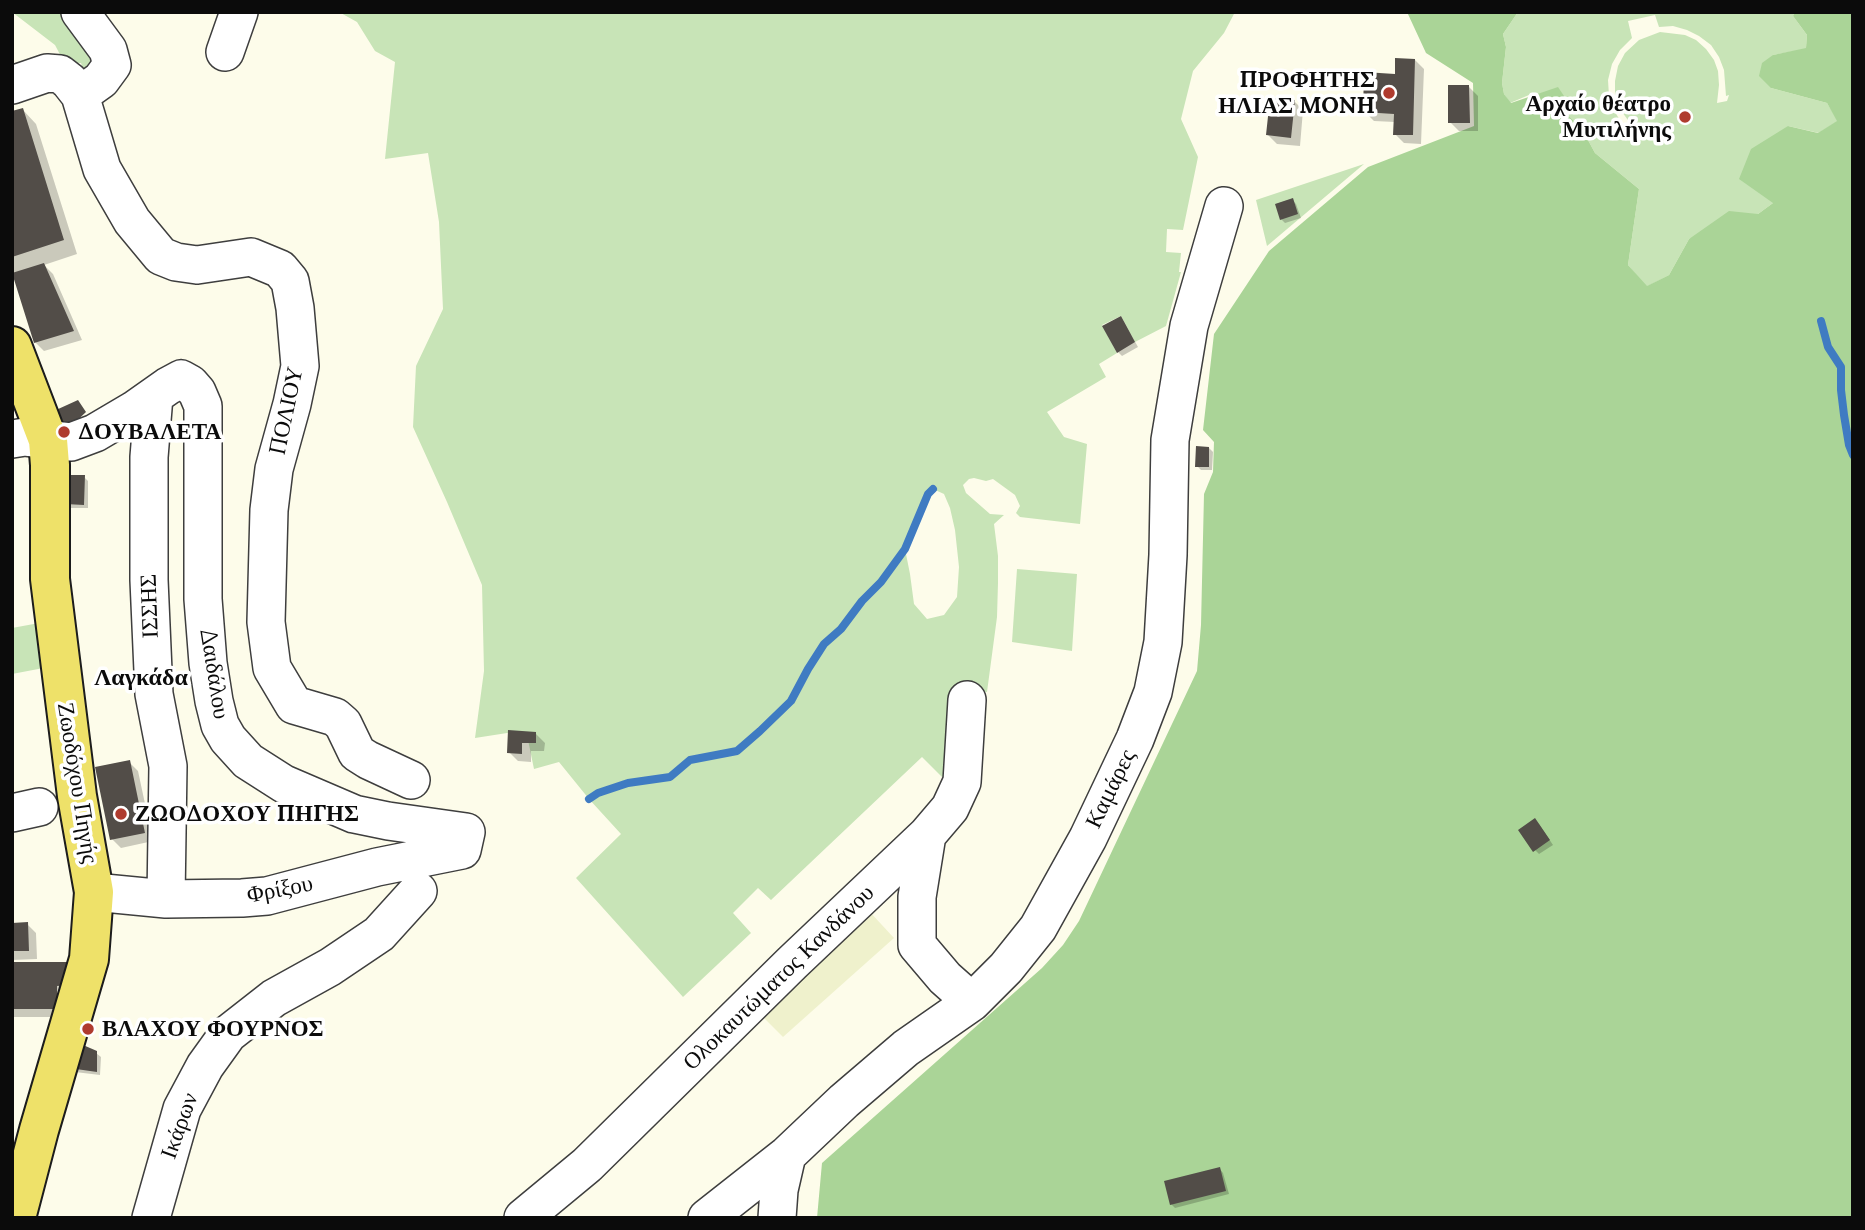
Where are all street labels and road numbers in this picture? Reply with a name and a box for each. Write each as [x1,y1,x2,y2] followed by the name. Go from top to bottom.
[264,364,310,458] street label: ΠΟΛΙΟΥ
[135,573,165,639] street label: ΙΣΣΗΣ
[193,627,235,721] street label: Δαιδάλου
[51,701,103,865] street label: Ζωοδόχου Πηγής
[1080,745,1142,833] street label: Καμάρες
[245,870,315,910] street label: Φρίξου
[678,880,880,1076] street label: Ολοκαυτώματος Κανδάνου
[155,1089,205,1163] street label: Ικάρων

